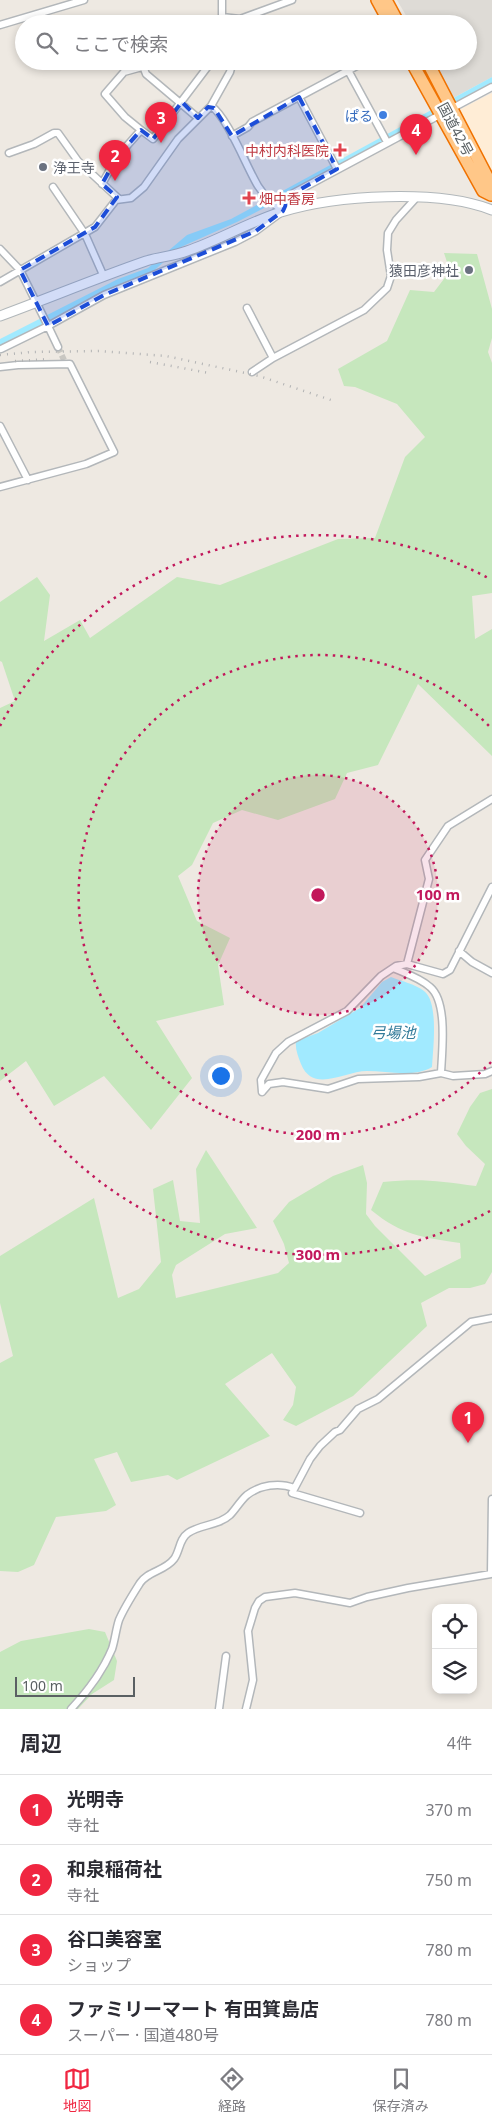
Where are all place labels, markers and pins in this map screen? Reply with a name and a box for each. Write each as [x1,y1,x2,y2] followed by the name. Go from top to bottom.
[145,102,177,143] pin: 3
[345,106,373,125] place label: ぱる
[377,109,389,121] marker: ぱる
[400,114,432,155] pin: 4
[99,140,131,181] pin: 2
[245,141,329,160] place label: 中村内科医院
[333,143,347,157] marker: 中村内科医院
[53,158,95,177] place label: 浄王寺
[37,161,49,173] marker: 浄王寺
[259,189,315,208] place label: 畑中香房
[243,192,255,204] marker: 畑中香房
[389,261,459,280] place label: 猿田彦神社
[463,264,475,276] marker: 猿田彦神社
[309,886,327,904] centre of rings
[452,1402,484,1443] pin: 1

